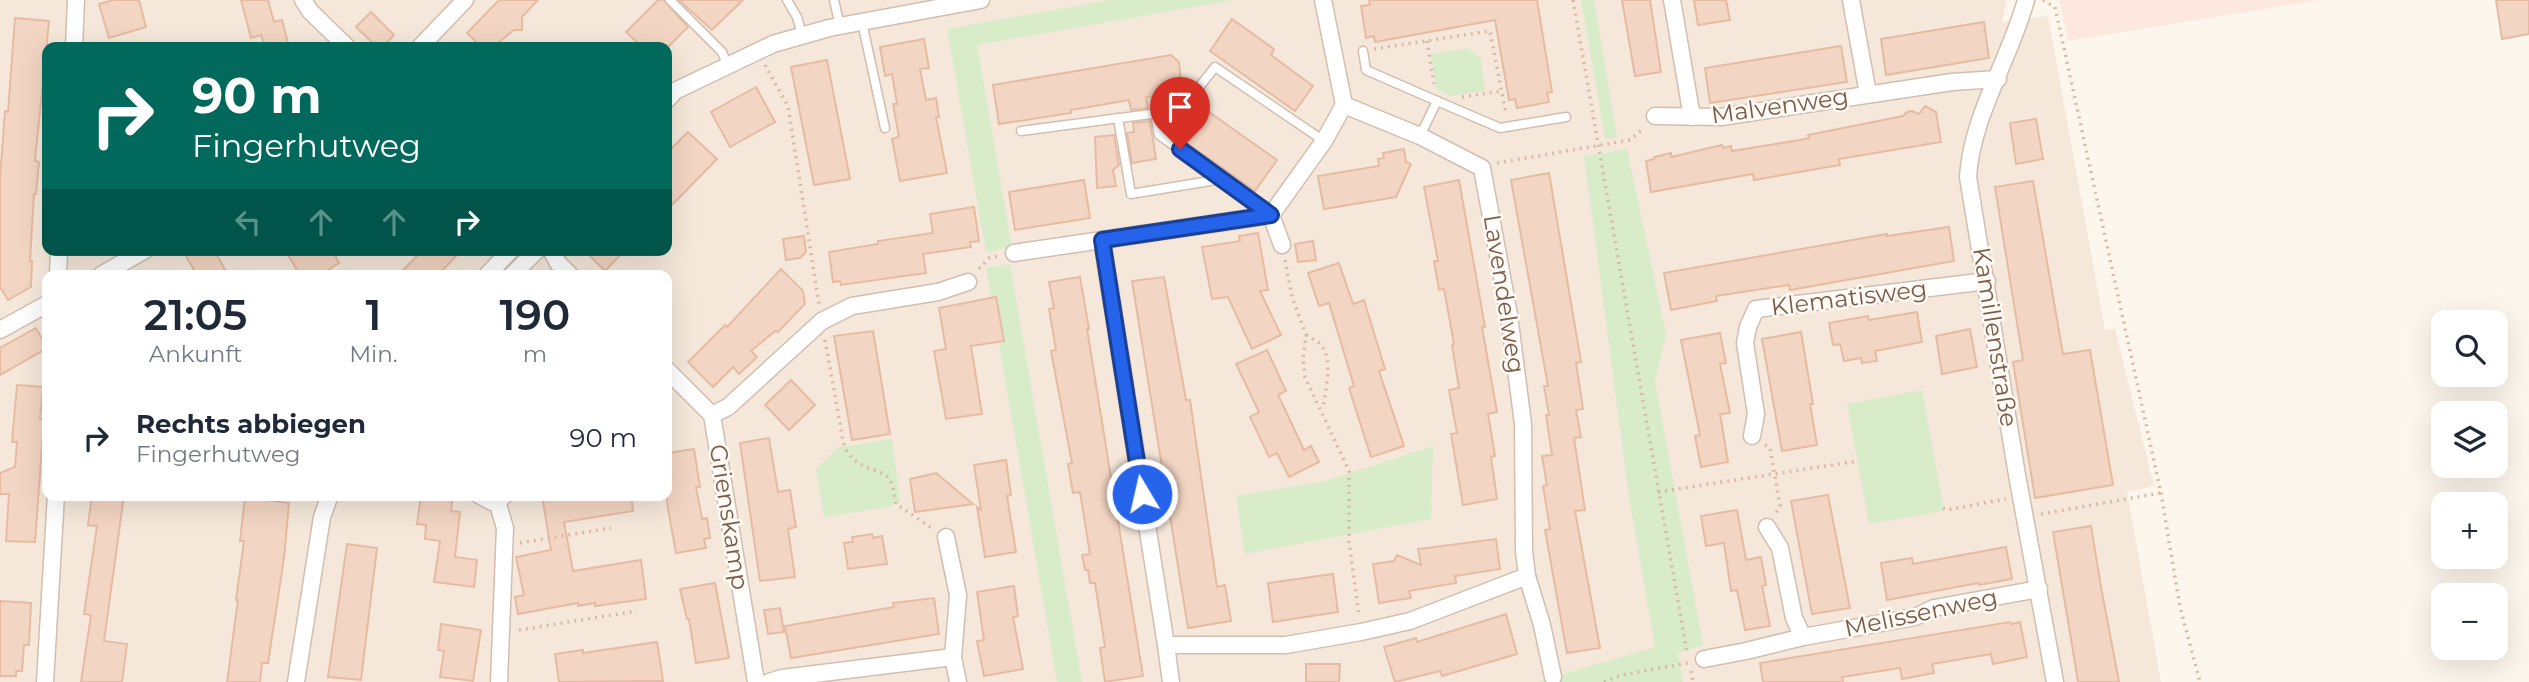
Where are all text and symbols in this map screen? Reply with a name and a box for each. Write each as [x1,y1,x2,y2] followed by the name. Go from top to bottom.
[192,66,322,125] text: 90 m
[77,70,168,161] icon: right
[1150,77,1210,149] pin
[1709,82,1850,129] street label: Malvenweg
[1161,88,1199,126] icon: arrive
[192,126,421,165] text: Fingerhutweg
[229,203,267,241] icon: left
[302,203,340,241] icon: ahead
[375,203,413,241] icon: ahead
[448,203,486,241] icon: right
[1478,212,1531,375] street label: Lavendelweg
[1967,245,2024,429] street label: Kamillenstraße
[1769,274,1929,321] street label: Klematisweg
[144,289,247,341] text: 21:05
[365,289,381,341] text: 1
[500,289,570,341] text: 190
[2431,310,2508,660] map controls
[2431,310,2508,387] button: search
[149,340,242,368] text: Ankunft
[349,340,398,368] text: Min.
[523,340,547,368] text: m
[2431,401,2508,478] button: layers
[136,408,366,440] text: Rechts abbiegen
[77,419,115,457] icon: right
[570,422,637,454] text: 90 m
[136,440,301,468] text: Fingerhutweg
[704,442,755,592] street label: Grienskamp
[1105,457,1179,531] position arrow
[2431,492,2508,569] button: +
[1842,582,2000,643] street label: Melissenweg
[2431,583,2508,660] button: −

